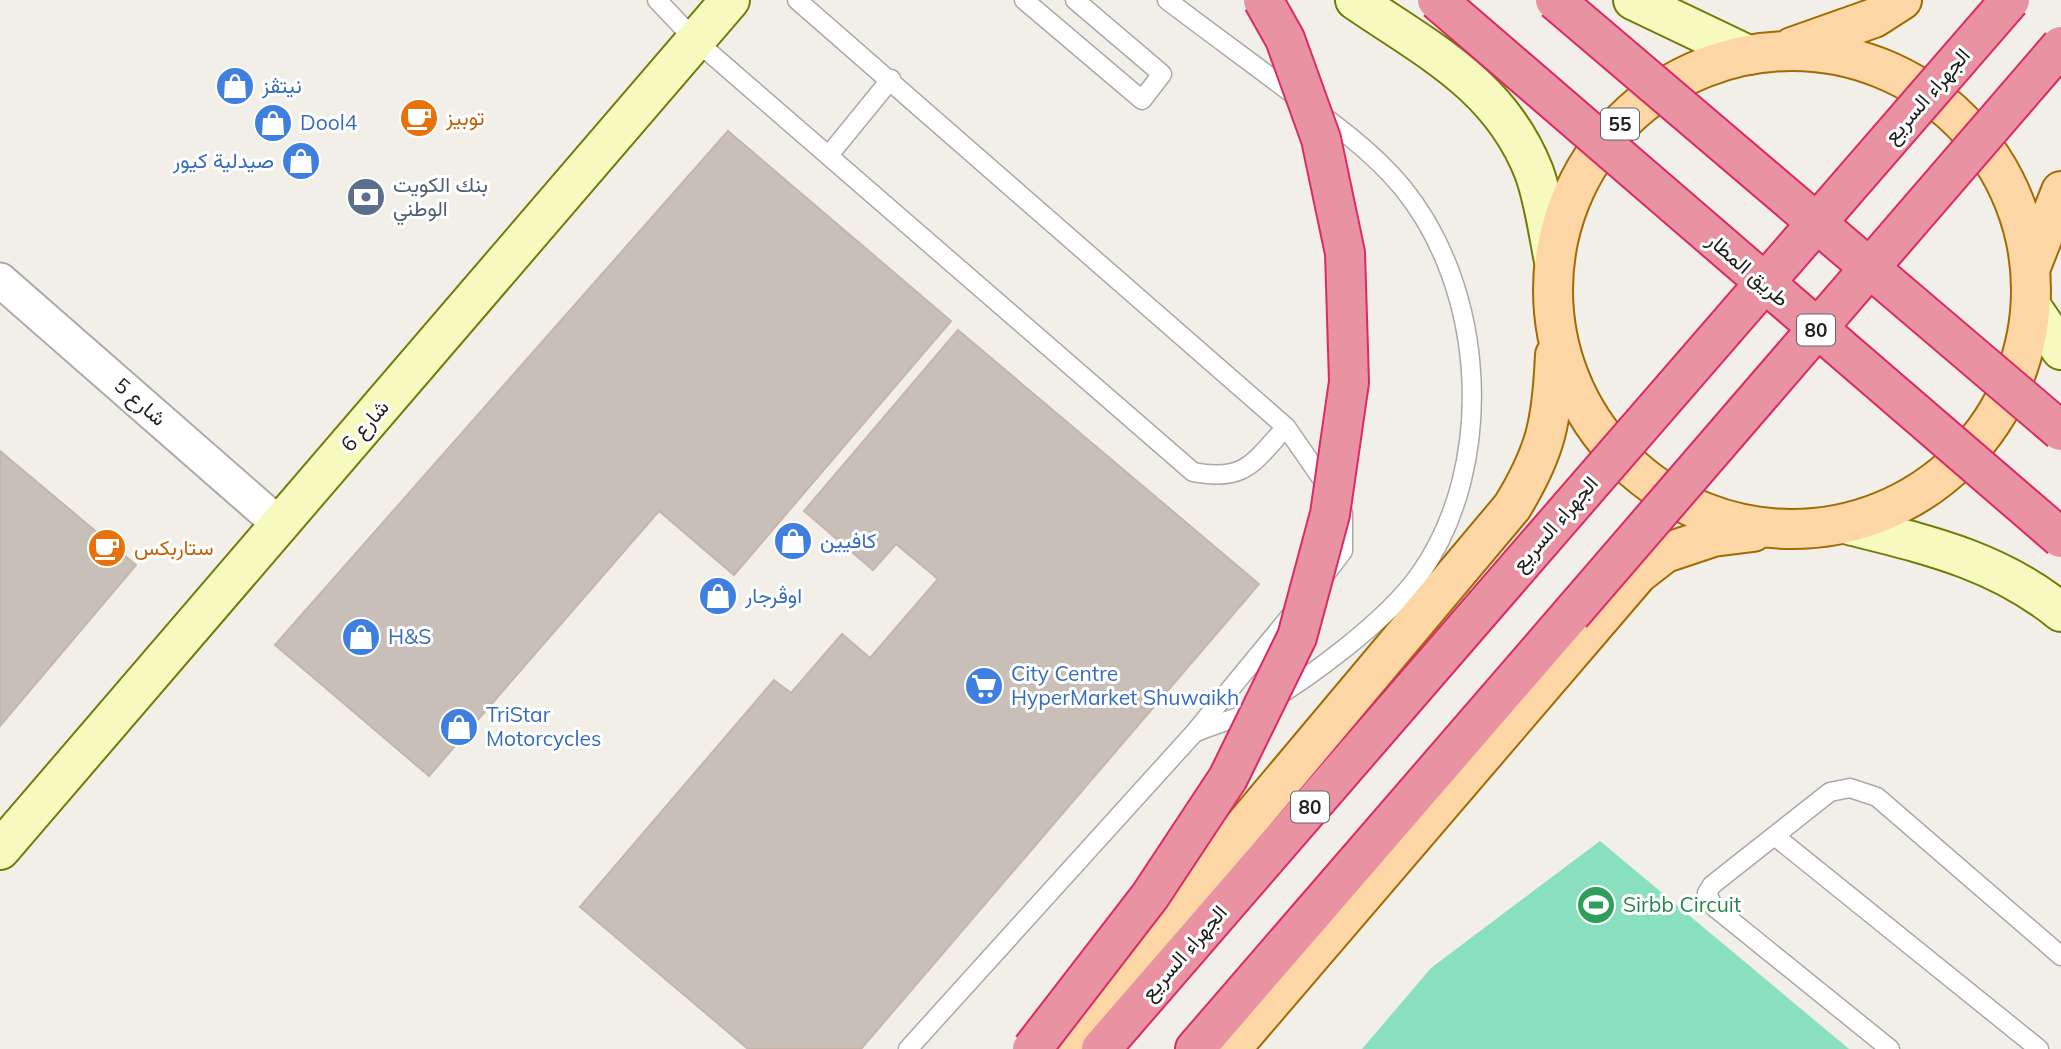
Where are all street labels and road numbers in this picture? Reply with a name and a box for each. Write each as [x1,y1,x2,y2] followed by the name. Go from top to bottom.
[1878,42,1976,150] street label: الجهراء السريع
[1601,108,1639,140] road number: 55
[1701,226,1795,313] street label: طريق المطار
[1797,314,1835,346] road number: 80
[108,372,172,432] street label: شارع 5
[335,394,395,458] street label: شارع 6
[1506,470,1604,578] street label: الجهراء السريع
[1291,792,1329,822] road number: 80
[1135,899,1233,1007] street label: الجهراء السريع

